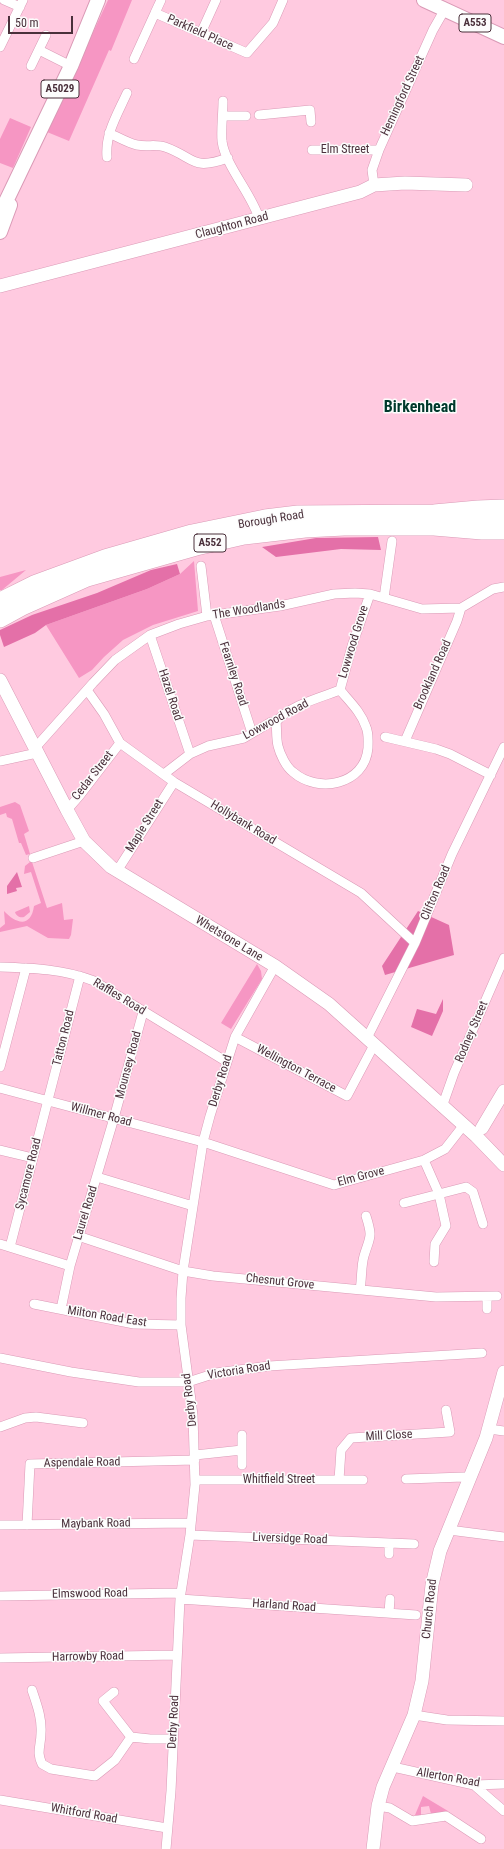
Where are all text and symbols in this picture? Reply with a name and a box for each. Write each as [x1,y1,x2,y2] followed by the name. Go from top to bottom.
[10,8,75,34] scale bar
[165,12,235,54] street label: Parkfield Place
[459,14,491,32] road number: A553
[15,16,39,30] text: 50 m
[378,54,428,138] street label: Hemingford Street
[41,80,79,98] road number: A5029
[321,143,369,157] street label: Elm Street
[194,209,270,243] street label: Claughton Road
[384,398,456,418] district label: Birkenhead
[237,508,305,532] street label: Borough Road
[194,534,226,552] road number: A552
[212,597,286,623] street label: The Woodlands
[336,604,372,680] street label: Lowwood Grove
[411,638,455,712] street label: Brookland Road
[216,640,250,708] street label: Fearnley Road
[155,667,185,723] street label: Hazel Road
[241,697,311,743] street label: Lowwood Road
[69,748,117,804] street label: Cedar Street
[123,797,167,855] street label: Maple Street
[208,798,278,848] street label: Hollybank Road
[418,863,454,923] street label: Clifton Road
[193,913,265,965] street label: Whetstone Lane
[90,976,148,1018] street label: Raffles Road
[453,999,491,1065] street label: Rodney Street
[50,1009,78,1067] street label: Tatton Road
[113,1030,145,1100] street label: Mounsey Road
[254,1042,338,1096] street label: Wellington Terrace
[206,1053,236,1109] street label: Derby Road
[69,1100,133,1130] street label: Willmer Road
[13,1137,45,1211] street label: Sycamore Road
[336,1164,386,1190] street label: Elm Grove
[71,1184,101,1242] street label: Laurel Road
[245,1271,315,1293] street label: Chesnut Grove
[66,1304,148,1330] street label: Milton Road East
[207,1359,271,1383] street label: Victoria Road
[180,1372,200,1428] street label: Derby Road
[365,1428,413,1444] street label: Mill Close
[44,1455,120,1471] street label: Aspendale Road
[243,1473,315,1487] street label: Whitfield Street
[61,1516,131,1532] street label: Maybank Road
[252,1530,328,1548] street label: Liversidge Road
[420,1578,440,1640] street label: Church Road
[52,1586,128,1602] street label: Elmswood Road
[252,1597,316,1615] street label: Harland Road
[52,1649,124,1665] street label: Harrowby Road
[165,1695,183,1749] street label: Derby Road
[415,1765,481,1791] street label: Allerton Road
[50,1801,118,1827] street label: Whitford Road

